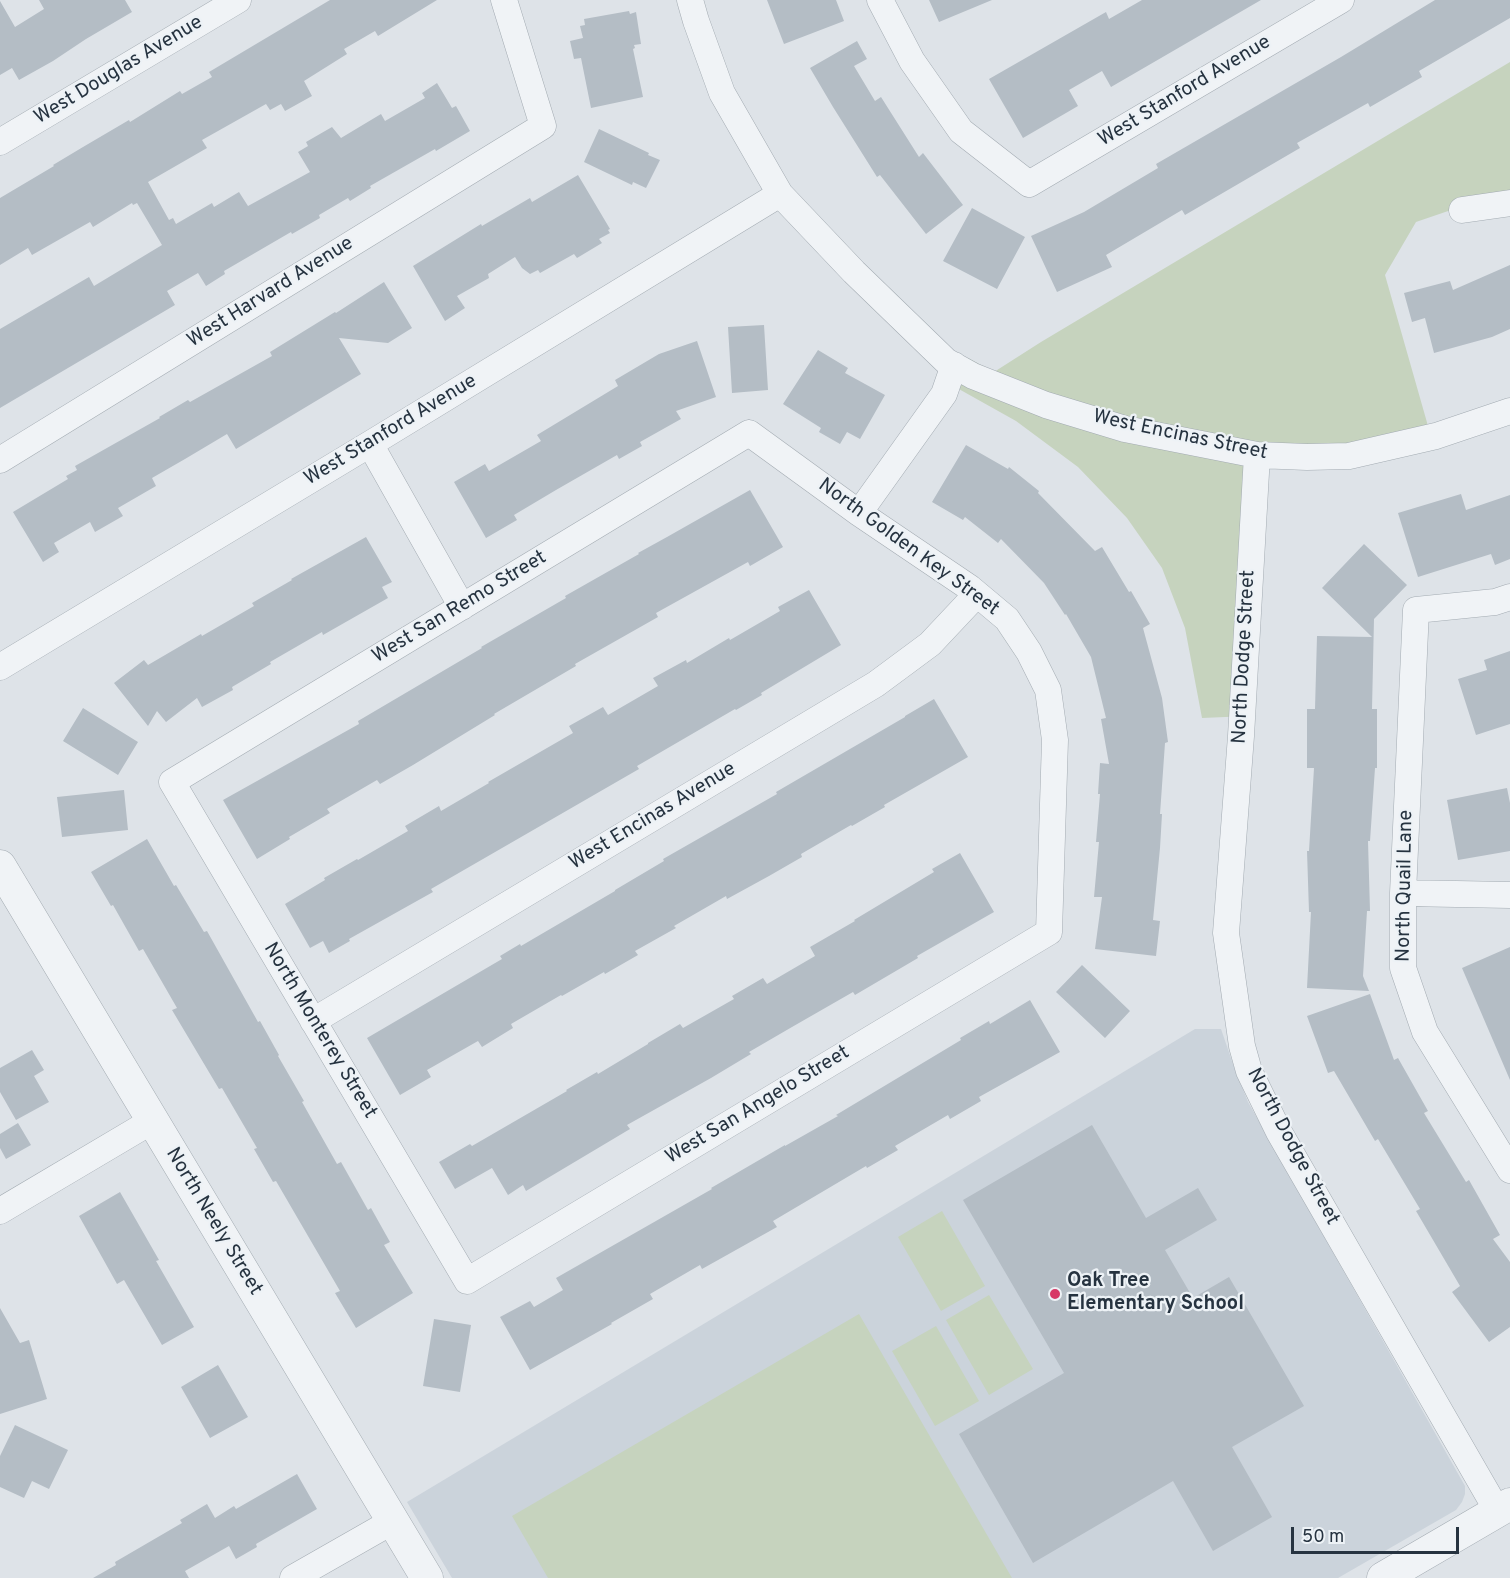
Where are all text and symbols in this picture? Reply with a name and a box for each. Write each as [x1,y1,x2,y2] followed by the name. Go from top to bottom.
[30,11,208,131] street label: West Douglas Avenue
[1094,31,1276,153] street label: West Stanford Avenue
[184,232,358,354] street label: West Harvard Avenue
[300,370,482,492] street label: West Stanford Avenue
[1090,406,1270,466] street label: West Encinas Street
[813,474,1003,622] street label: North Golden Key Street
[369,546,551,670] street label: West San Remo Street
[1228,569,1262,745] street label: North Dodge Street
[566,758,740,876] street label: West Encinas Avenue
[1393,810,1419,962] street label: North Quail Lane
[257,939,381,1123] street label: North Monterey Street
[662,1042,854,1170] street label: West San Angelo Street
[1240,1064,1344,1230] street label: North Dodge Street
[159,1144,267,1300] street label: North Neely Street
[1067,1270,1244,1317] place label: Oak Tree Elementary School
[1048,1287,1062,1301] marker: Oak Tree Elementary School
[1294,1515,1462,1553] scale bar
[1302,1526,1344,1549] text: 50 m

